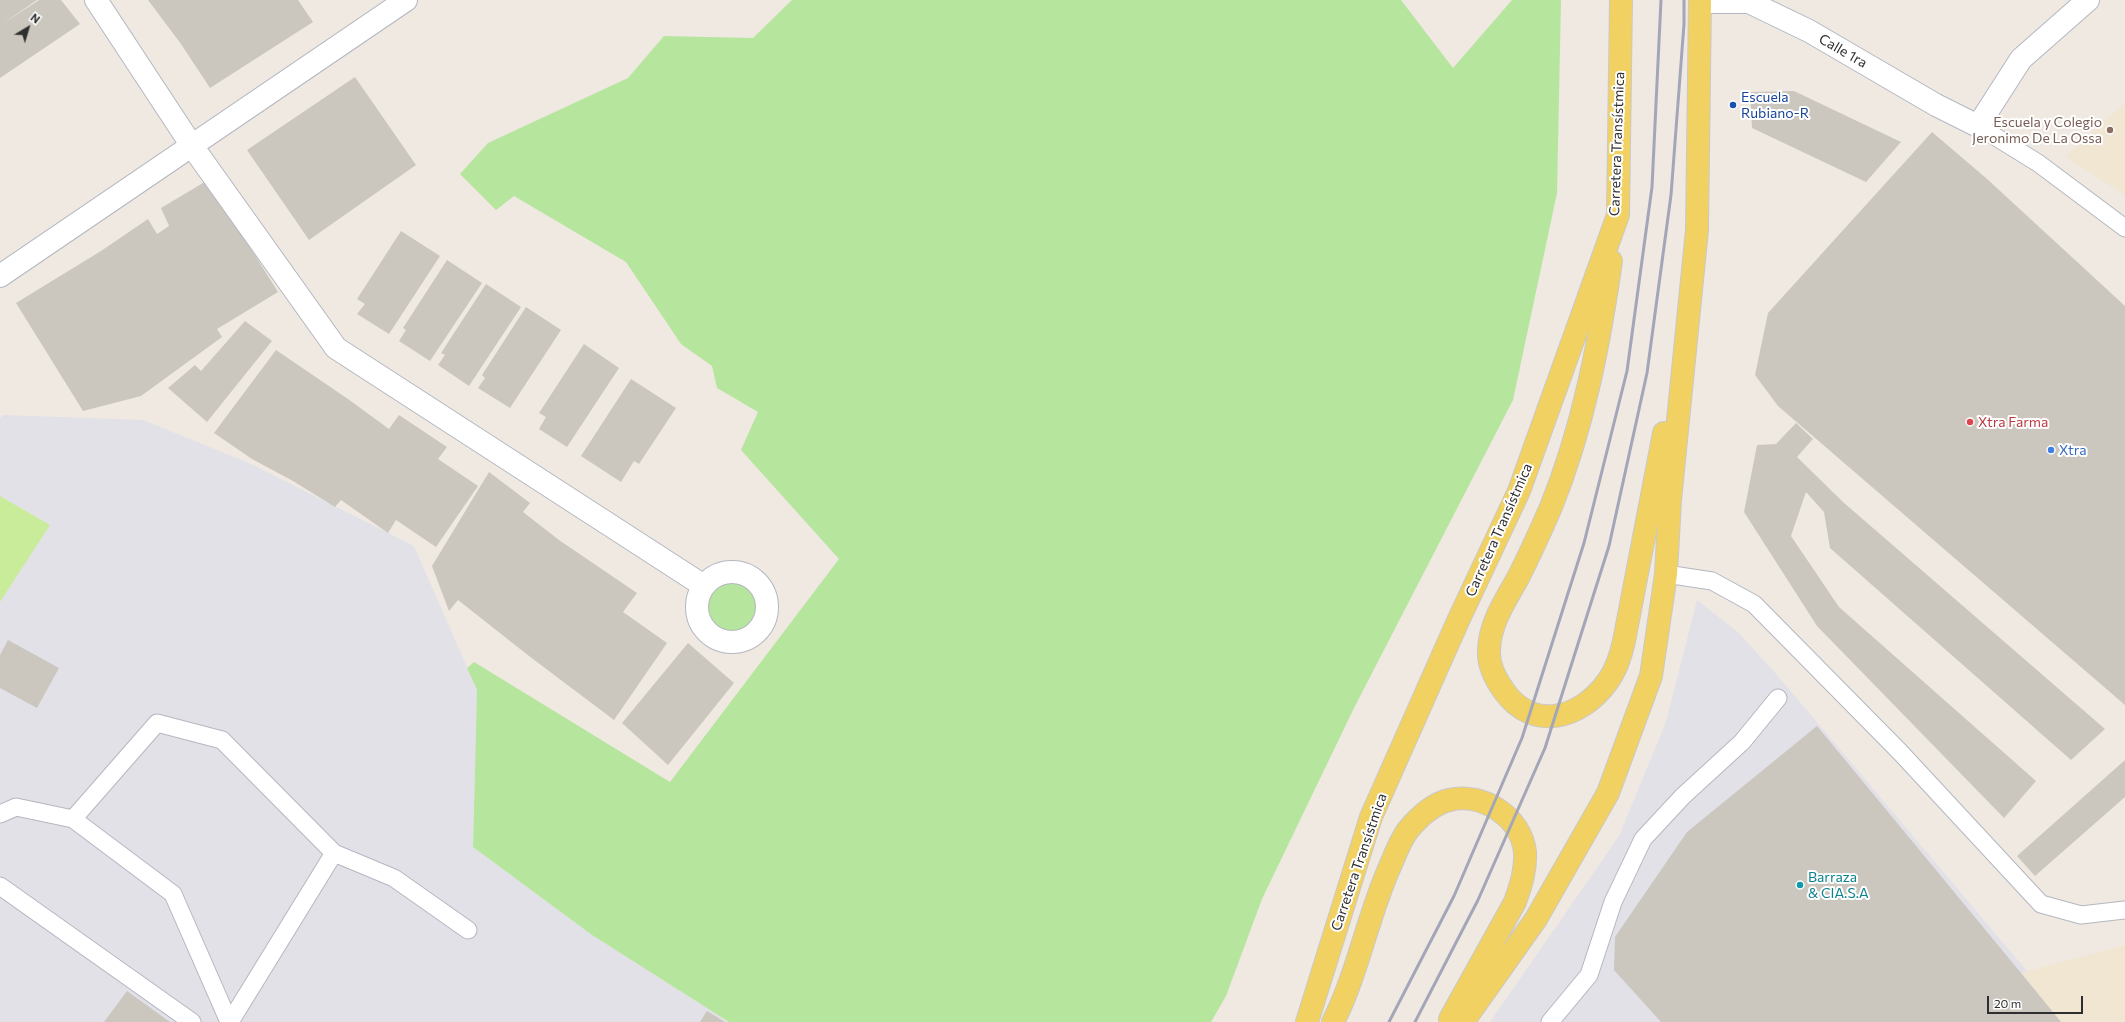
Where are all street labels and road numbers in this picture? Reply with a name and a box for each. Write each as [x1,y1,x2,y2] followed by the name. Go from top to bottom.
[1816,31,1870,71] street label: Calle 1ra
[1606,72,1628,216] street label: Carretera Transístmica
[1462,461,1536,599] street label: Carretera Transístmica
[1328,791,1390,933] street label: Carretera Transístmica

